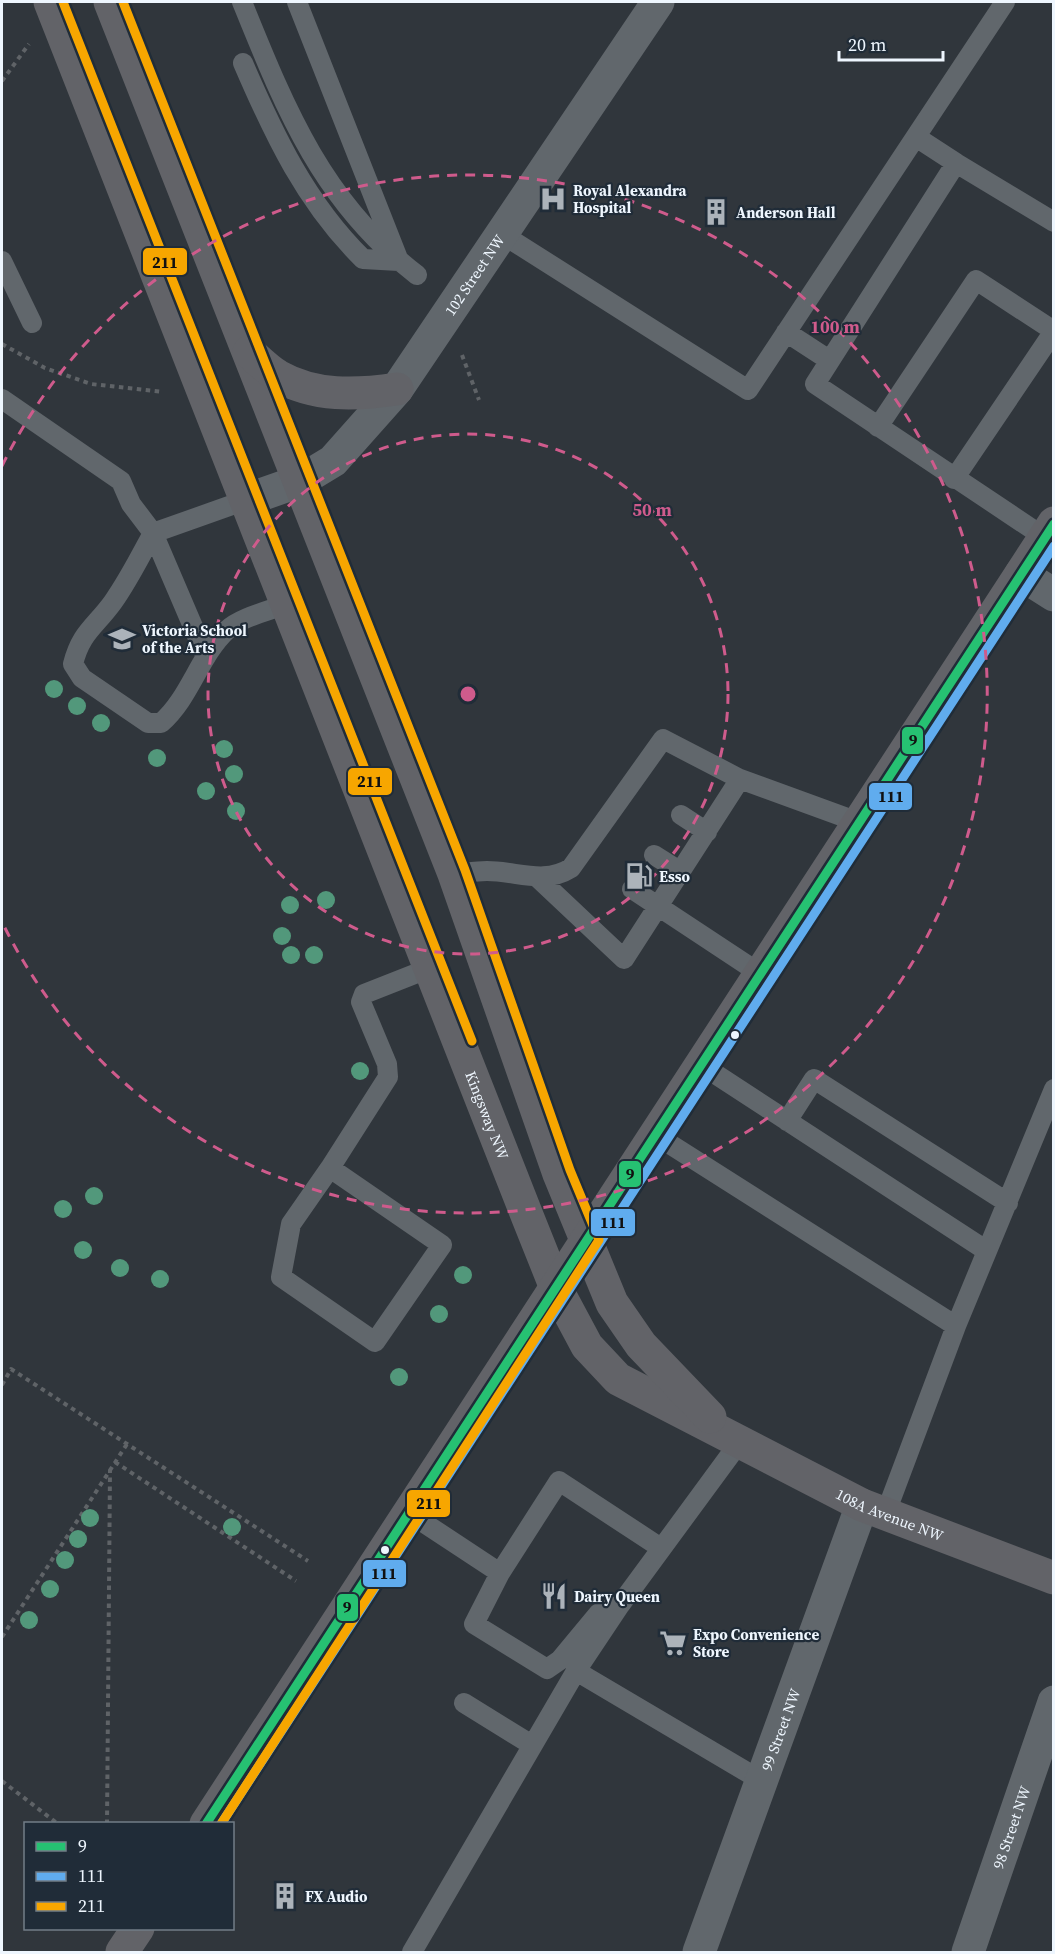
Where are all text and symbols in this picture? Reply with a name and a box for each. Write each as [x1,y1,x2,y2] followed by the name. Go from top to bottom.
[839,24,942,62] scale bar
[848,32,886,57] text: 20 m
[573,180,688,218] place label: Royal Alexandra Hospital
[538,184,568,214] hospital icon: Royal Alexandra Hospital
[701,197,731,227] building icon: Anderson Hall
[736,202,836,223] place label: Anderson Hall
[439,229,509,319] street label: 102 Street NW
[142,247,188,276] line badge: 211
[152,251,178,273] text: 211
[810,314,860,339] text: 100 m
[632,497,672,522] text: 50 m
[142,620,247,658] place label: Victoria School of the Arts
[107,624,137,654] school or university icon: Victoria School of the Arts
[458,684,478,704] centre of rings
[901,726,924,755] line badge: 9
[909,729,918,751] text: 9
[347,767,393,796] line badge: 211
[357,770,383,792] text: 211
[868,782,913,811] line badge: 111
[878,785,904,807] text: 111
[624,861,654,891] fuel station icon: Esso
[659,866,691,887] place label: Esso
[729,1029,741,1041] unlabelled marker
[461,1068,515,1163] street label: Kingsway NW
[618,1160,642,1188] line badge: 9
[626,1163,635,1185] text: 9
[590,1208,636,1237] line badge: 111
[600,1211,626,1233] text: 111
[833,1483,947,1546] street label: 108A Avenue NW
[406,1489,451,1518] line badge: 211
[416,1492,442,1514] text: 211
[379,1544,391,1556] unlabelled marker
[362,1559,407,1588] line badge: 111
[371,1562,397,1584] text: 111
[539,1581,569,1611] restaurant icon: Dairy Queen
[574,1586,660,1607] place label: Dairy Queen
[336,1593,359,1622] line badge: 9
[343,1596,352,1618] text: 9
[693,1624,819,1662] place label: Expo Convenience Store
[658,1628,688,1658] supermarket icon: Expo Convenience Store
[756,1685,805,1773] street label: 99 Street NW
[987,1782,1035,1871] street label: 98 Street NW
[24,1822,234,1930] legend
[78,1833,87,1858] text: 9
[78,1863,105,1888] text: 111
[270,1881,300,1911] building icon: FX Audio
[305,1886,368,1907] place label: FX Audio
[78,1893,105,1918] text: 211

